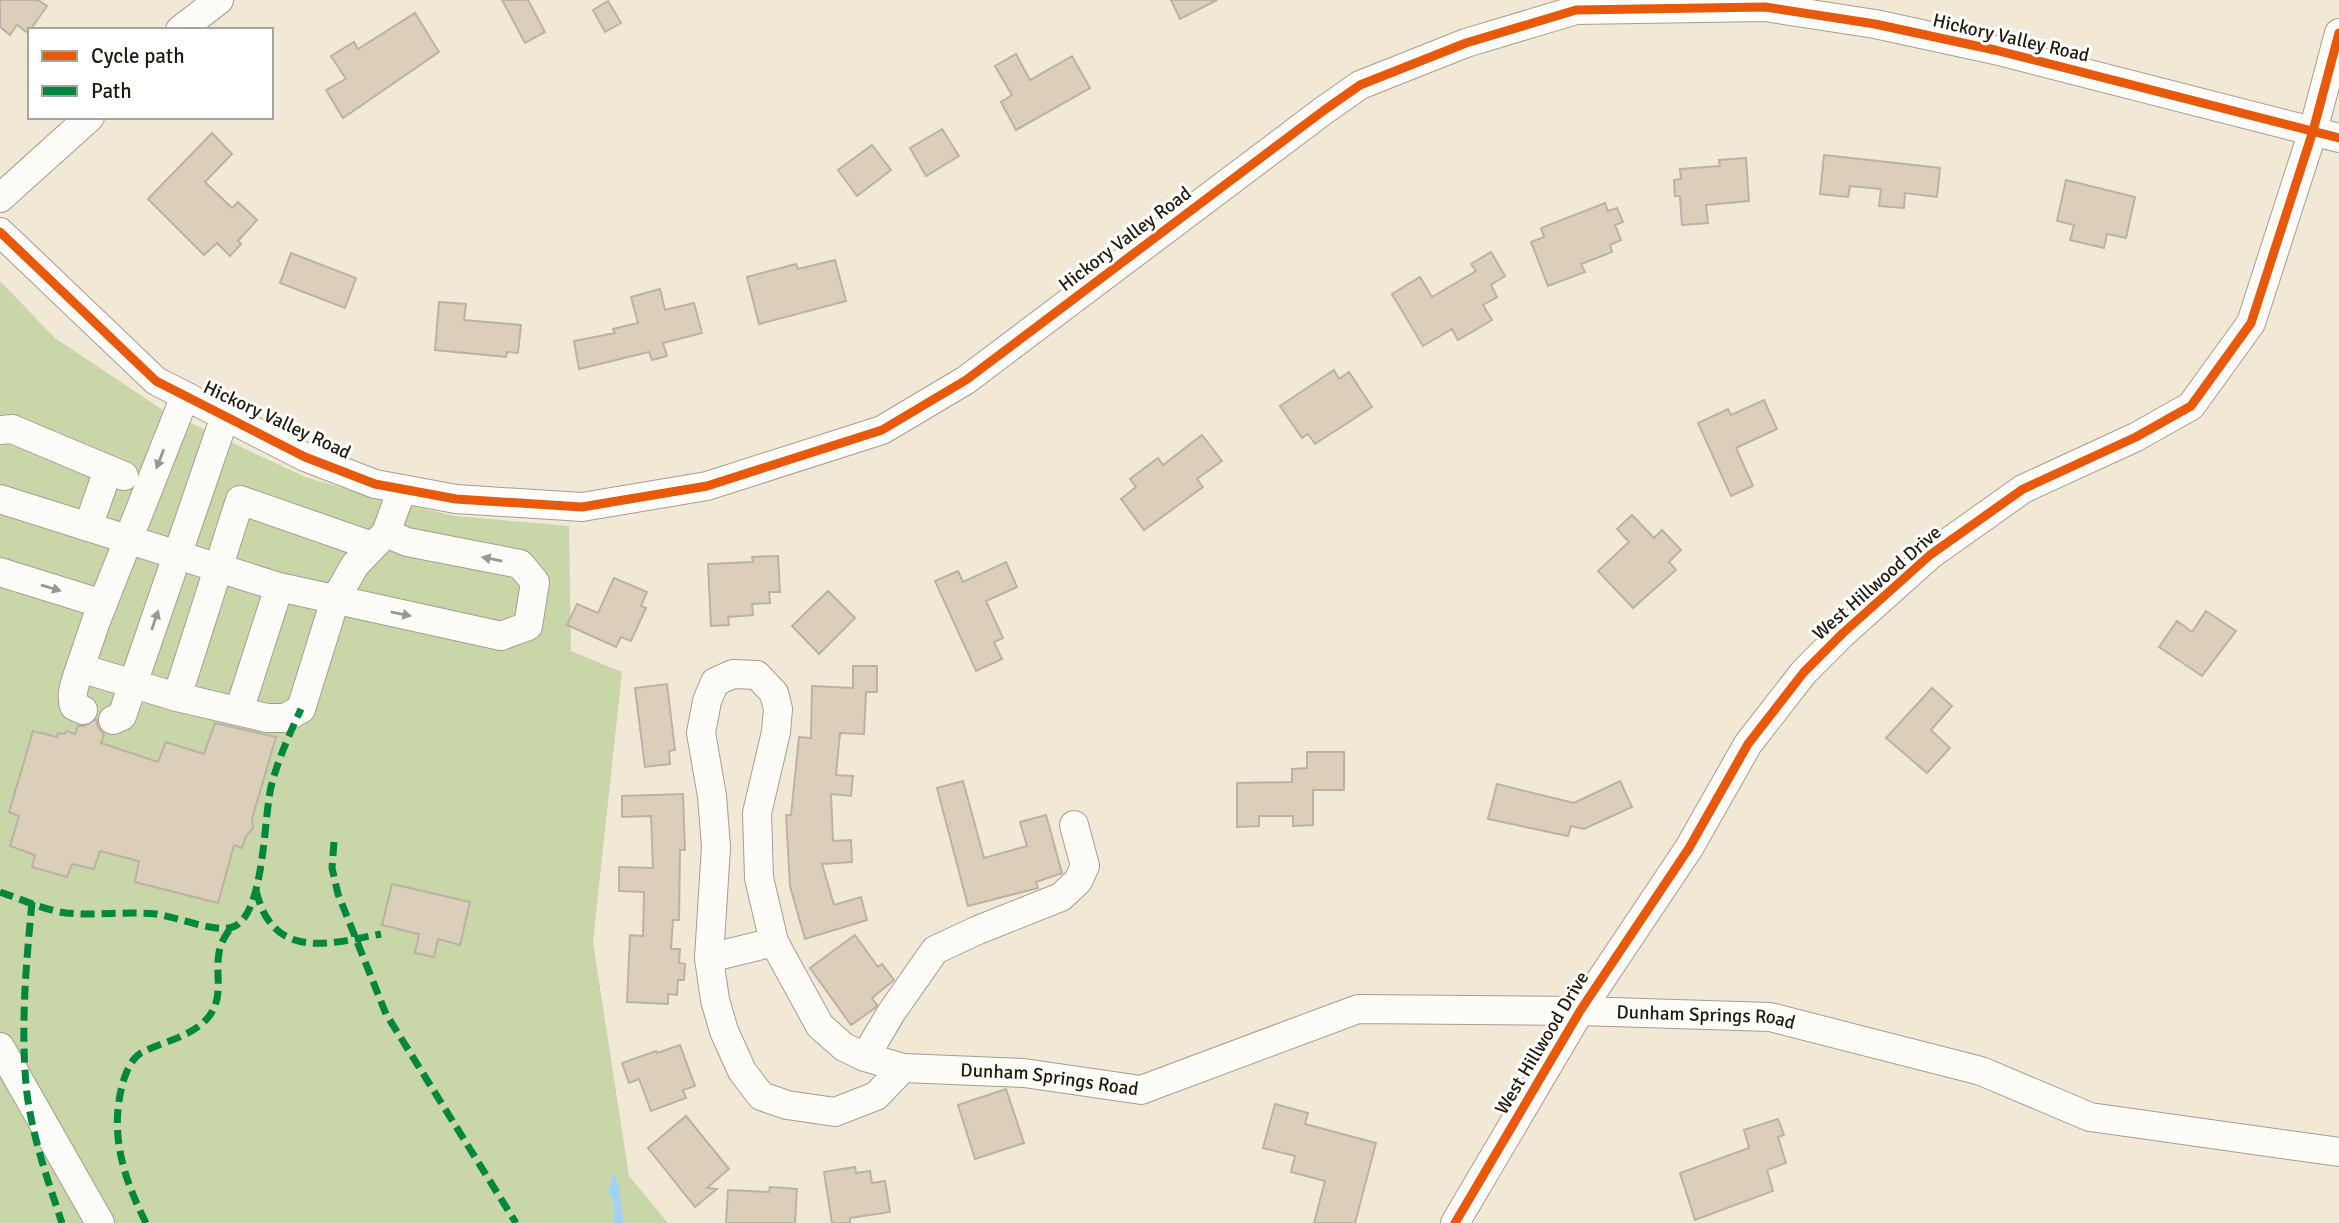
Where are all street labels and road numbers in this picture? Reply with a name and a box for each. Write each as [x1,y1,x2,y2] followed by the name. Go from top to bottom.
[1930,8,2092,68] street label: Hickory Valley Road
[1054,181,1196,297] street label: Hickory Valley Road
[199,375,355,465] street label: Hickory Valley Road
[1808,521,1946,645] street label: West Hillwood Drive
[1490,967,1594,1119] street label: West Hillwood Drive
[1616,1000,1798,1035] street label: Dunham Springs Road
[960,1058,1140,1101] street label: Dunham Springs Road

